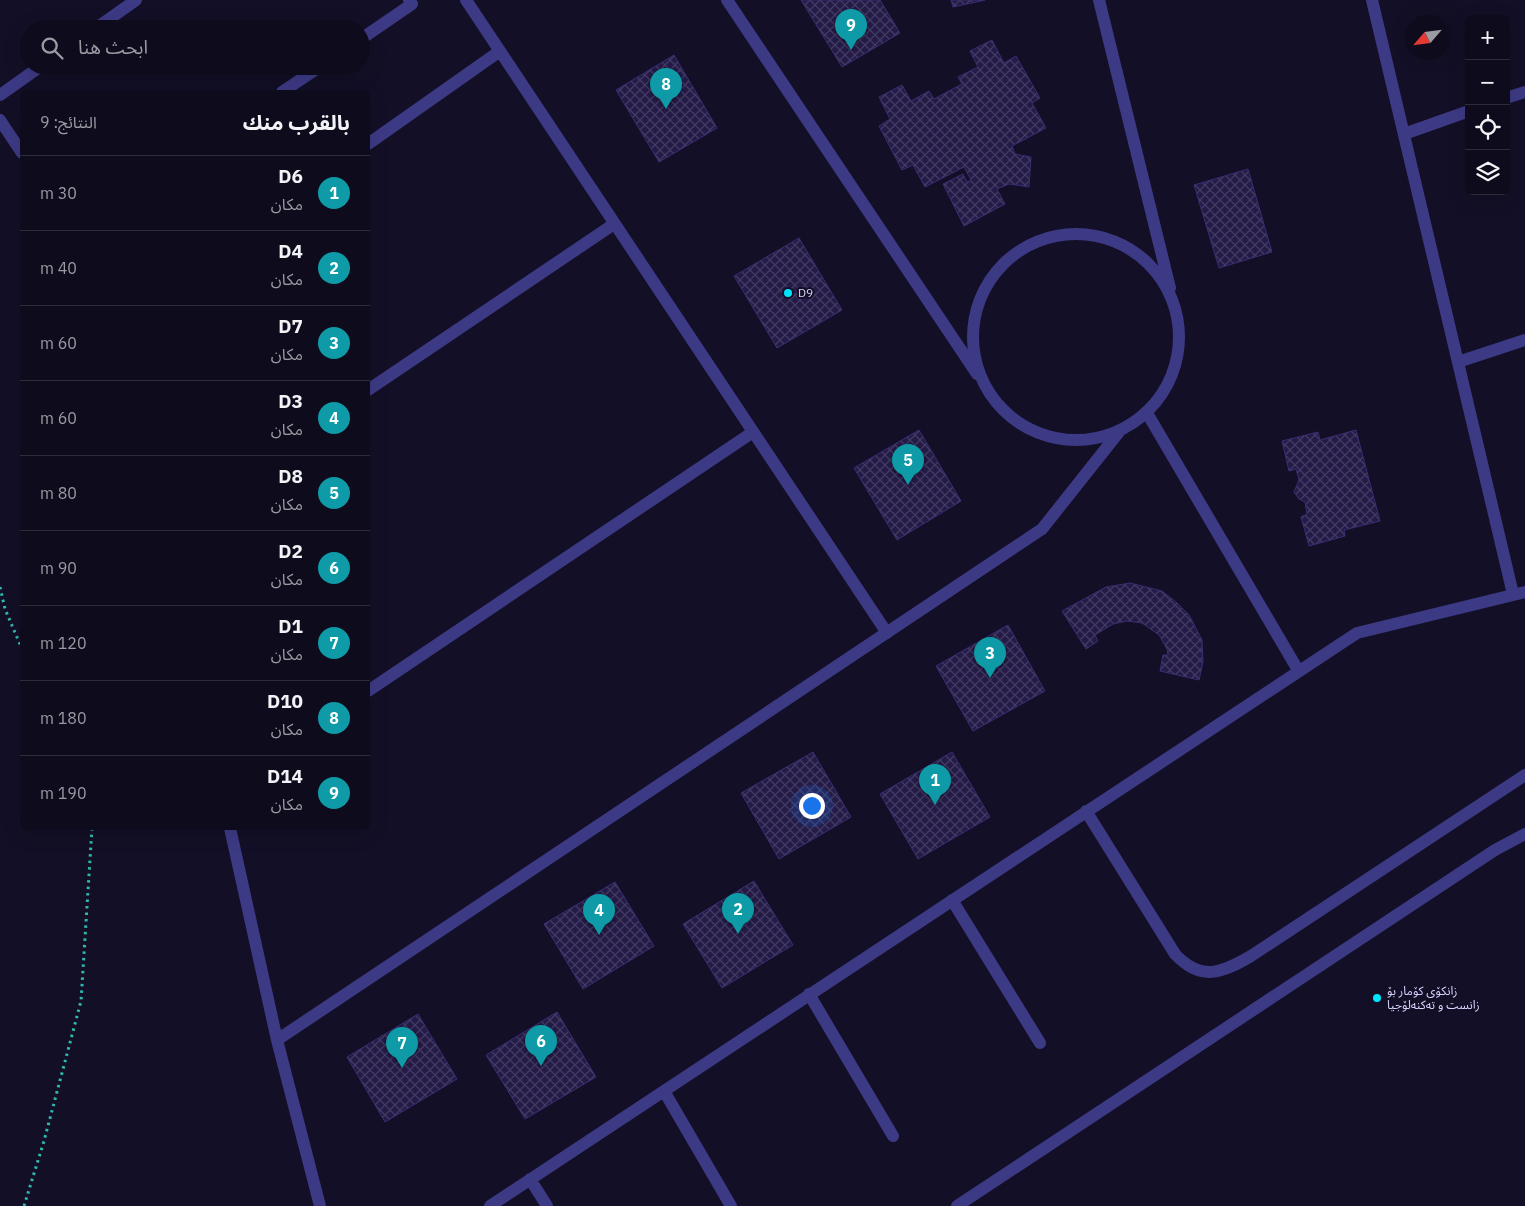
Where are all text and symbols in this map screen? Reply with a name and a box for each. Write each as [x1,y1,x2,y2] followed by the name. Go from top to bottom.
[835,9,867,50] pin: 9
[1405,15,1450,60] north arrow
[1465,15,1510,195] map controls
[1465,15,1510,60] button: +
[20,20,370,75] search box
[38,34,66,62] icon: search
[78,35,148,59] text: ابحث هنا
[1465,60,1510,105] button: −
[650,68,682,109] pin: 8
[1465,105,1510,150] button: locate
[243,108,350,136] text: بالقرب منك
[40,112,97,132] text: النتائج: 9
[1465,150,1510,195] button: layers
[278,164,303,188] text: D6
[40,183,77,203] text: 30 m
[329,183,339,203] text: 1
[271,194,303,214] text: مكان
[278,239,303,263] text: D4
[40,258,77,278] text: 40 m
[329,258,339,278] text: 2
[271,269,303,289] text: مكان
[798,285,813,300] place label: D9
[782,287,794,299] marker: D9
[278,314,303,338] text: D7
[40,333,77,353] text: 60 m
[329,333,339,353] text: 3
[271,344,303,364] text: مكان
[278,389,303,413] text: D3
[40,408,77,428] text: 60 m
[329,408,339,428] text: 4
[271,419,303,439] text: مكان
[892,444,924,485] pin: 5
[278,464,303,488] text: D8
[40,483,77,503] text: 80 m
[329,483,339,503] text: 5
[271,494,303,514] text: مكان
[278,539,303,563] text: D2
[40,558,77,578] text: 90 m
[329,558,339,578] text: 6
[271,569,303,589] text: مكان
[278,614,303,638] text: D1
[40,633,87,653] text: 120 m
[329,633,339,653] text: 7
[974,637,1006,678] pin: 3
[271,644,303,664] text: مكان
[267,689,303,713] text: D10
[40,708,87,728] text: 180 m
[329,708,339,728] text: 8
[271,719,303,739] text: مكان
[267,764,303,788] text: D14
[919,764,951,805] pin: 1
[40,783,87,803] text: 190 m
[329,783,339,803] text: 9
[799,793,825,819] your location
[271,794,303,814] text: مكان
[722,893,754,934] pin: 2
[583,894,615,935] pin: 4
[1387,983,1480,1012] place label: زانکۆی کۆمار بۆ زانست و تەکنەلۆجیا
[1371,992,1383,1004] marker: زانکۆی کۆمار بۆ زانست و تەکنەلۆجیا
[525,1025,557,1066] pin: 6
[386,1027,418,1068] pin: 7

